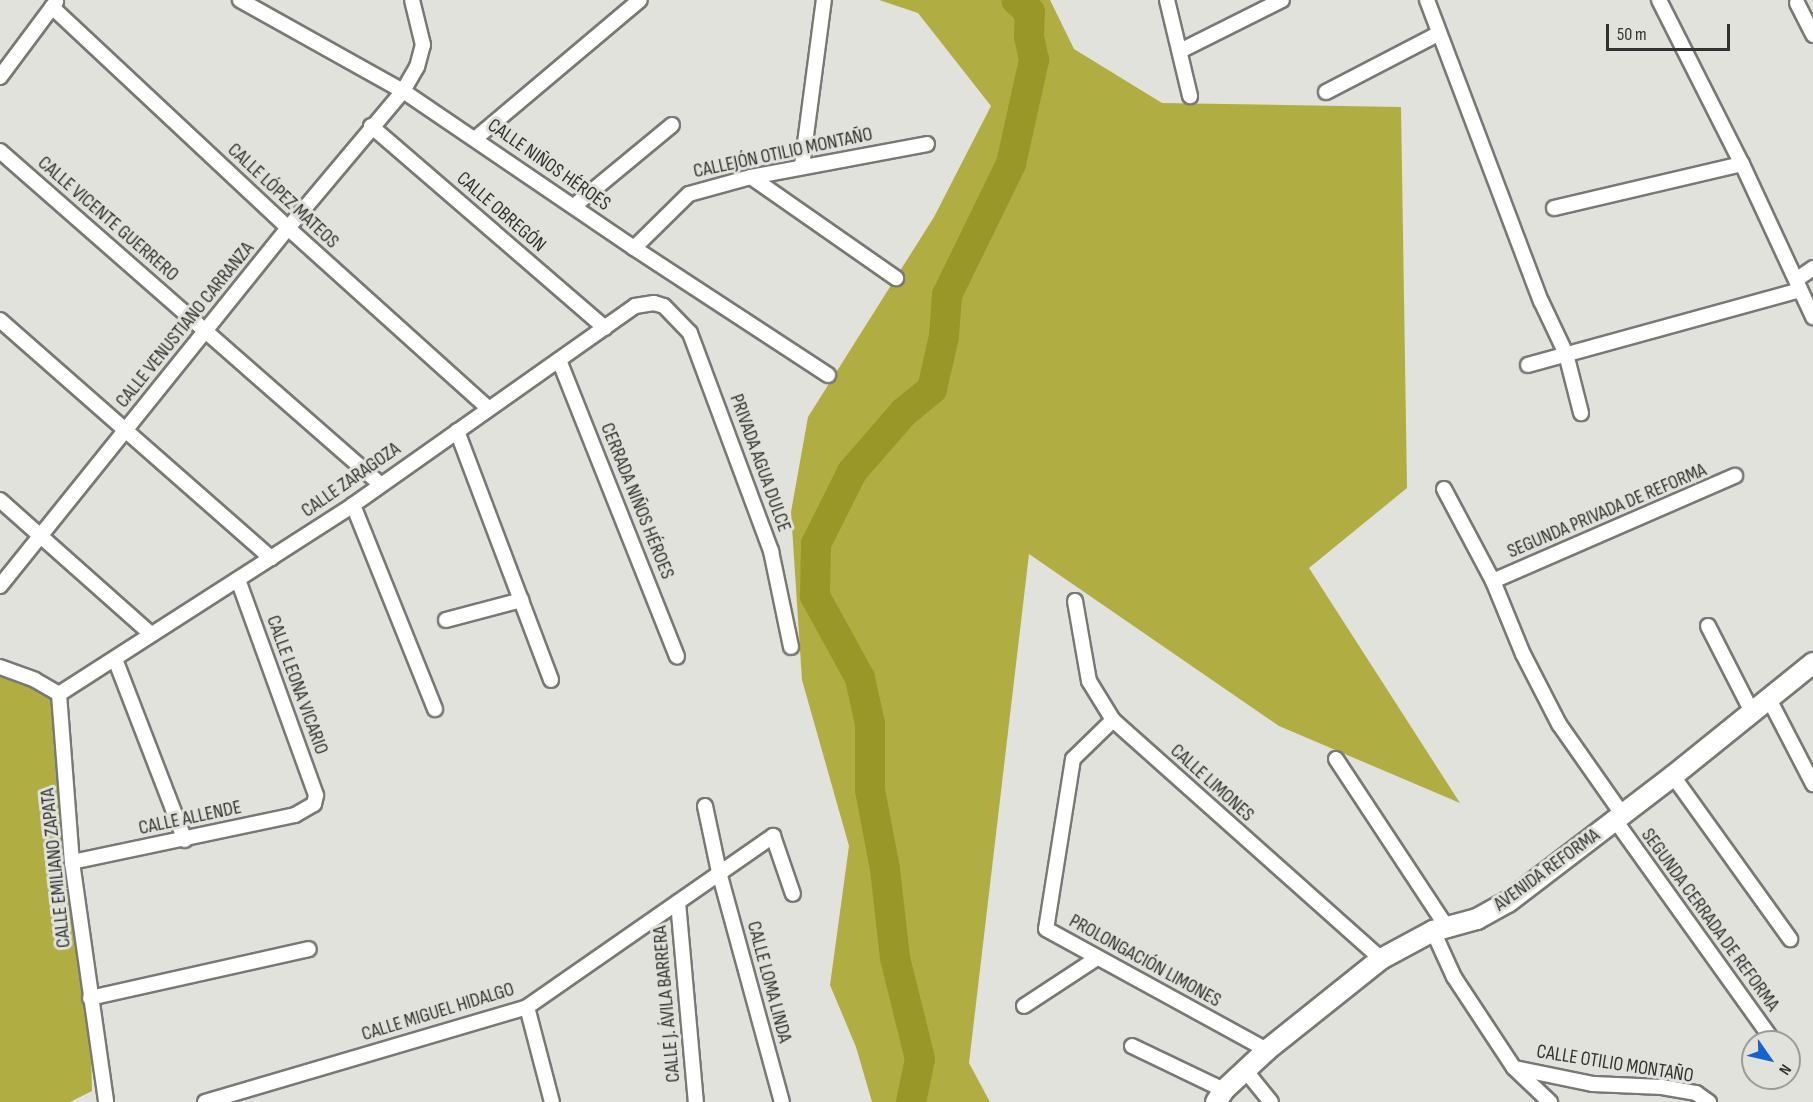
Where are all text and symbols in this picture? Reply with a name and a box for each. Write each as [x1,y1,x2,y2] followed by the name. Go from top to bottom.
[1609,12,1734,50] scale bar
[1617,24,1647,45] text: 50 m
[483,114,615,216] street label: CALLE NIÑOS HÉROES
[691,122,875,184] street label: CALLEJÓN OTILIO MONTAÑO
[222,138,344,254] street label: CALLE LÓPEZ MATEOS
[33,151,183,287] street label: CALLE VICENTE GUERRERO
[451,167,551,257] street label: CALLE OBREGÓN
[111,237,259,413] street label: CALLE VENUSTIANO CARRANZA
[724,391,796,535] street label: PRIVADA AGUA DULCE
[595,419,679,583] street label: CERRADA NIÑOS HÉROES
[297,437,405,523] street label: CALLE ZARAGOZA
[1504,458,1710,564] street label: SEGUNDA PRIVADA DE REFORMA
[261,612,333,758] street label: CALLE LEONA VICARIO
[1165,739,1259,827] street label: CALLE LIMONES
[36,787,76,949] street label: CALLE EMILIANO ZAPATA
[136,795,244,841] street label: CALLE ALLENDE
[1489,823,1605,917] street label: AVENIDA REFORMA
[1636,824,1784,1016] street label: SEGUNDA CERRADA DE REFORMA
[1065,909,1225,1013] street label: PROLONGACIÓN LIMONES
[741,919,797,1045] street label: CALLE LOMA LINDA
[648,925,686,1083] street label: CALLE J. ÁVILA BARRERA
[359,977,517,1047] street label: CALLE MIGUEL HIDALGO
[1741,1030,1801,1090] north arrow
[1535,1040,1695,1088] street label: CALLE OTILIO MONTAÑO
[1774,1060,1795,1078] text: N

